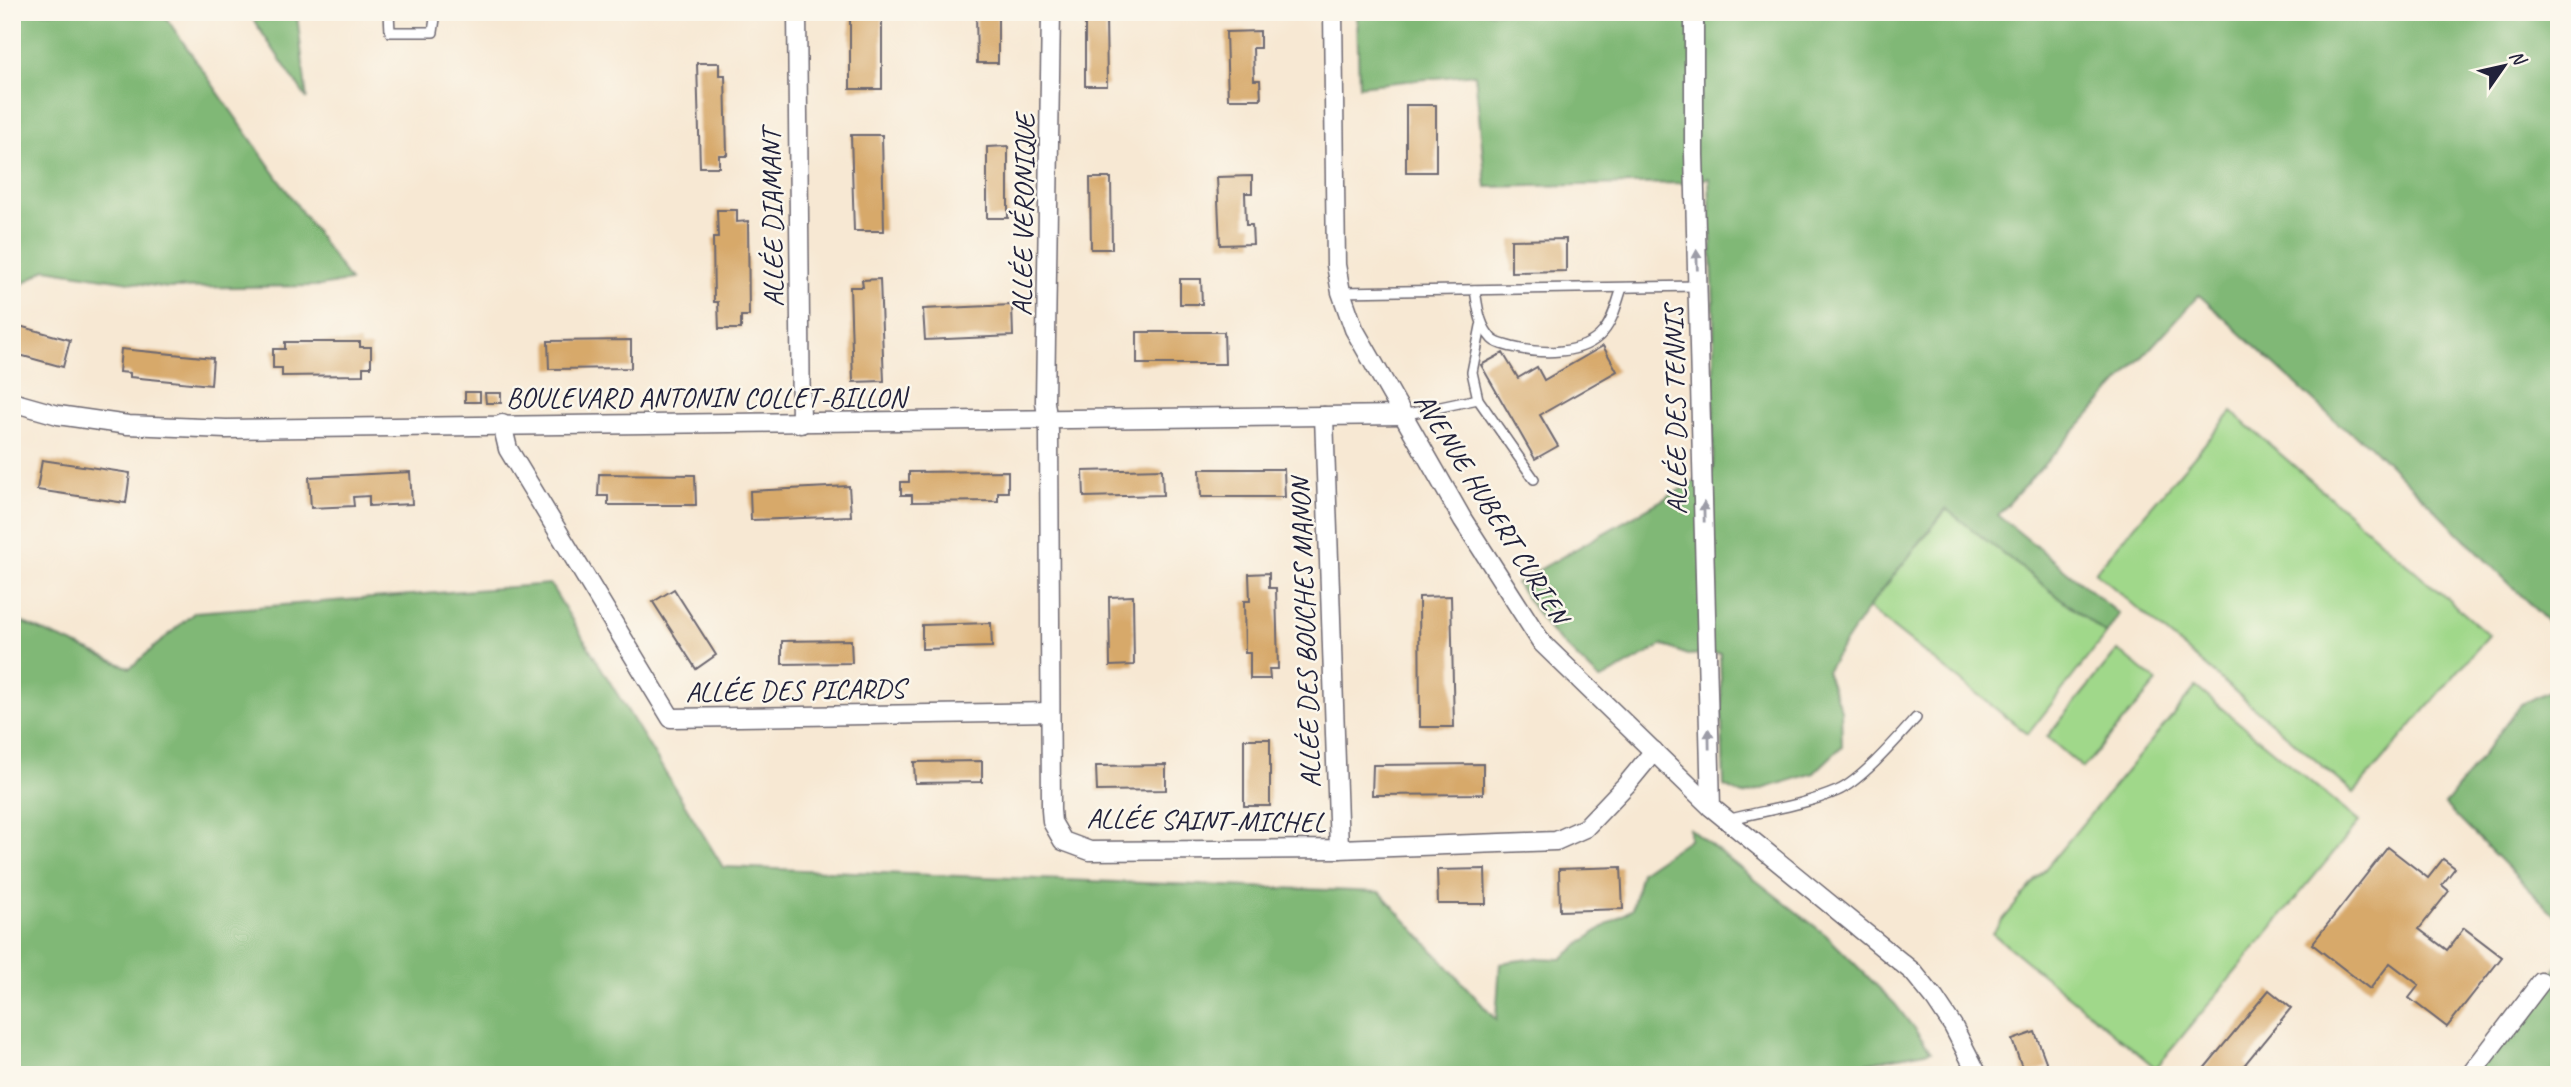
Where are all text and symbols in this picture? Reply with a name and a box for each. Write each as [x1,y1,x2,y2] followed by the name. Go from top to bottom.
[2470,32,2540,102] north arrow
[2504,45,2532,71] text: N
[1004,110,1042,316] street label: ALLÉE VÉRONIQUE
[753,123,791,307] street label: ALLÉE DIAMANT
[1691,248,1703,270] one-way arrow
[1656,301,1694,515] street label: ALLÉE DES TENNIS
[506,380,910,415] street label: BOULEVARD ANTONIN COLLET-BILLON
[1407,386,1579,633] street label: AVENUE HUBERT CURIEN
[1282,474,1328,788] street label: ALLÉE DES BOUCHES MANON
[1698,500,1709,522] one-way arrow
[685,670,910,709] street label: ALLÉE DES PICARDS
[1704,728,1715,750] one-way arrow
[1086,800,1327,840] street label: ALLÉE SAINT-MICHEL

